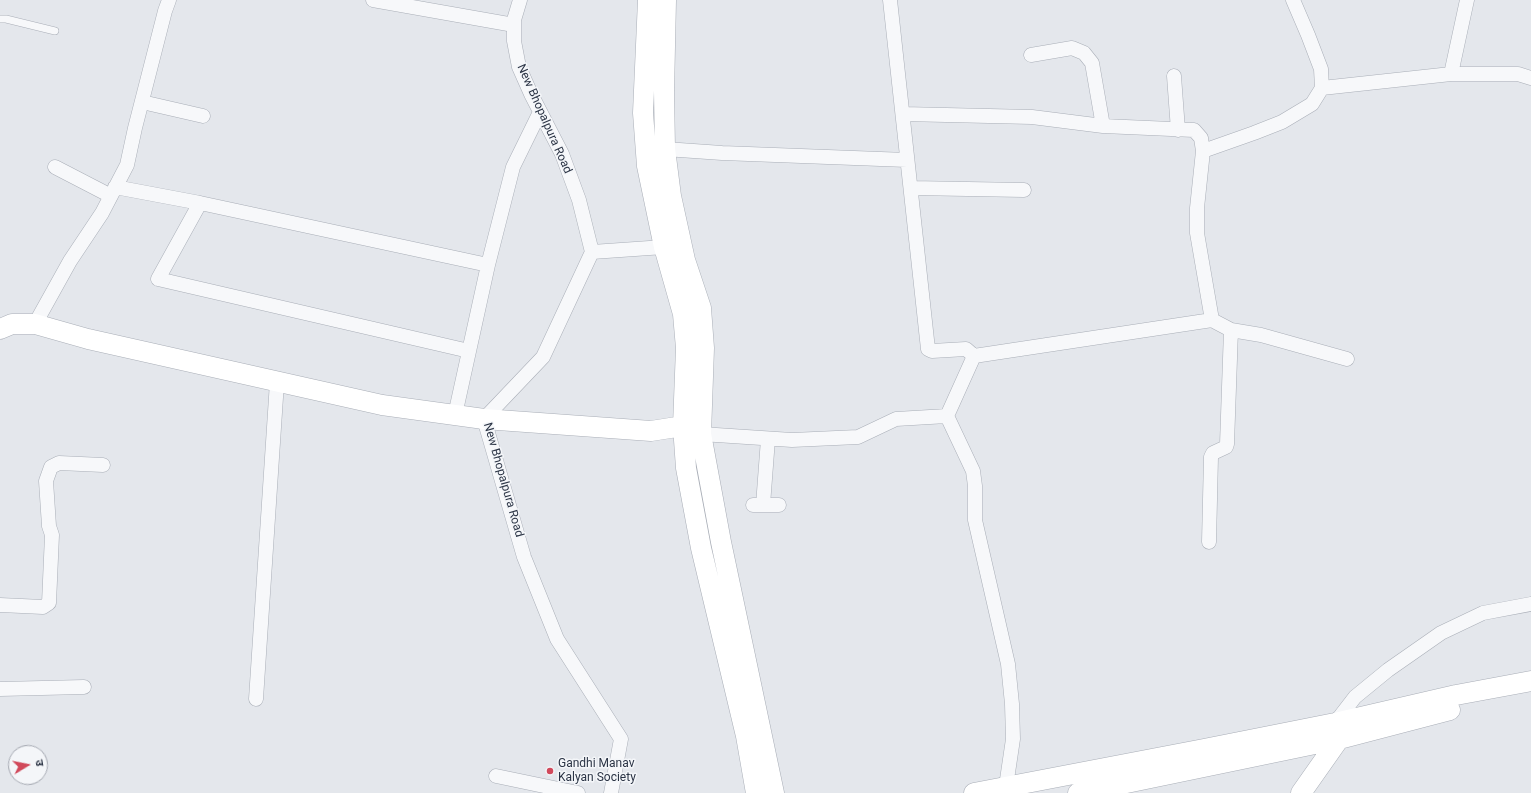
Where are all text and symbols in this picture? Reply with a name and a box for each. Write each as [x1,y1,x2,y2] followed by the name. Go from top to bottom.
[513,62,575,176] street label: New Bhopalpura Road
[480,421,526,539] street label: New Bhopalpura Road
[8,745,48,785] north arrow
[558,757,636,785] place label: Gandhi Manav Kalyan Society
[32,759,46,767] text: उ
[545,766,555,776] marker: Gandhi Manav Kalyan Society

